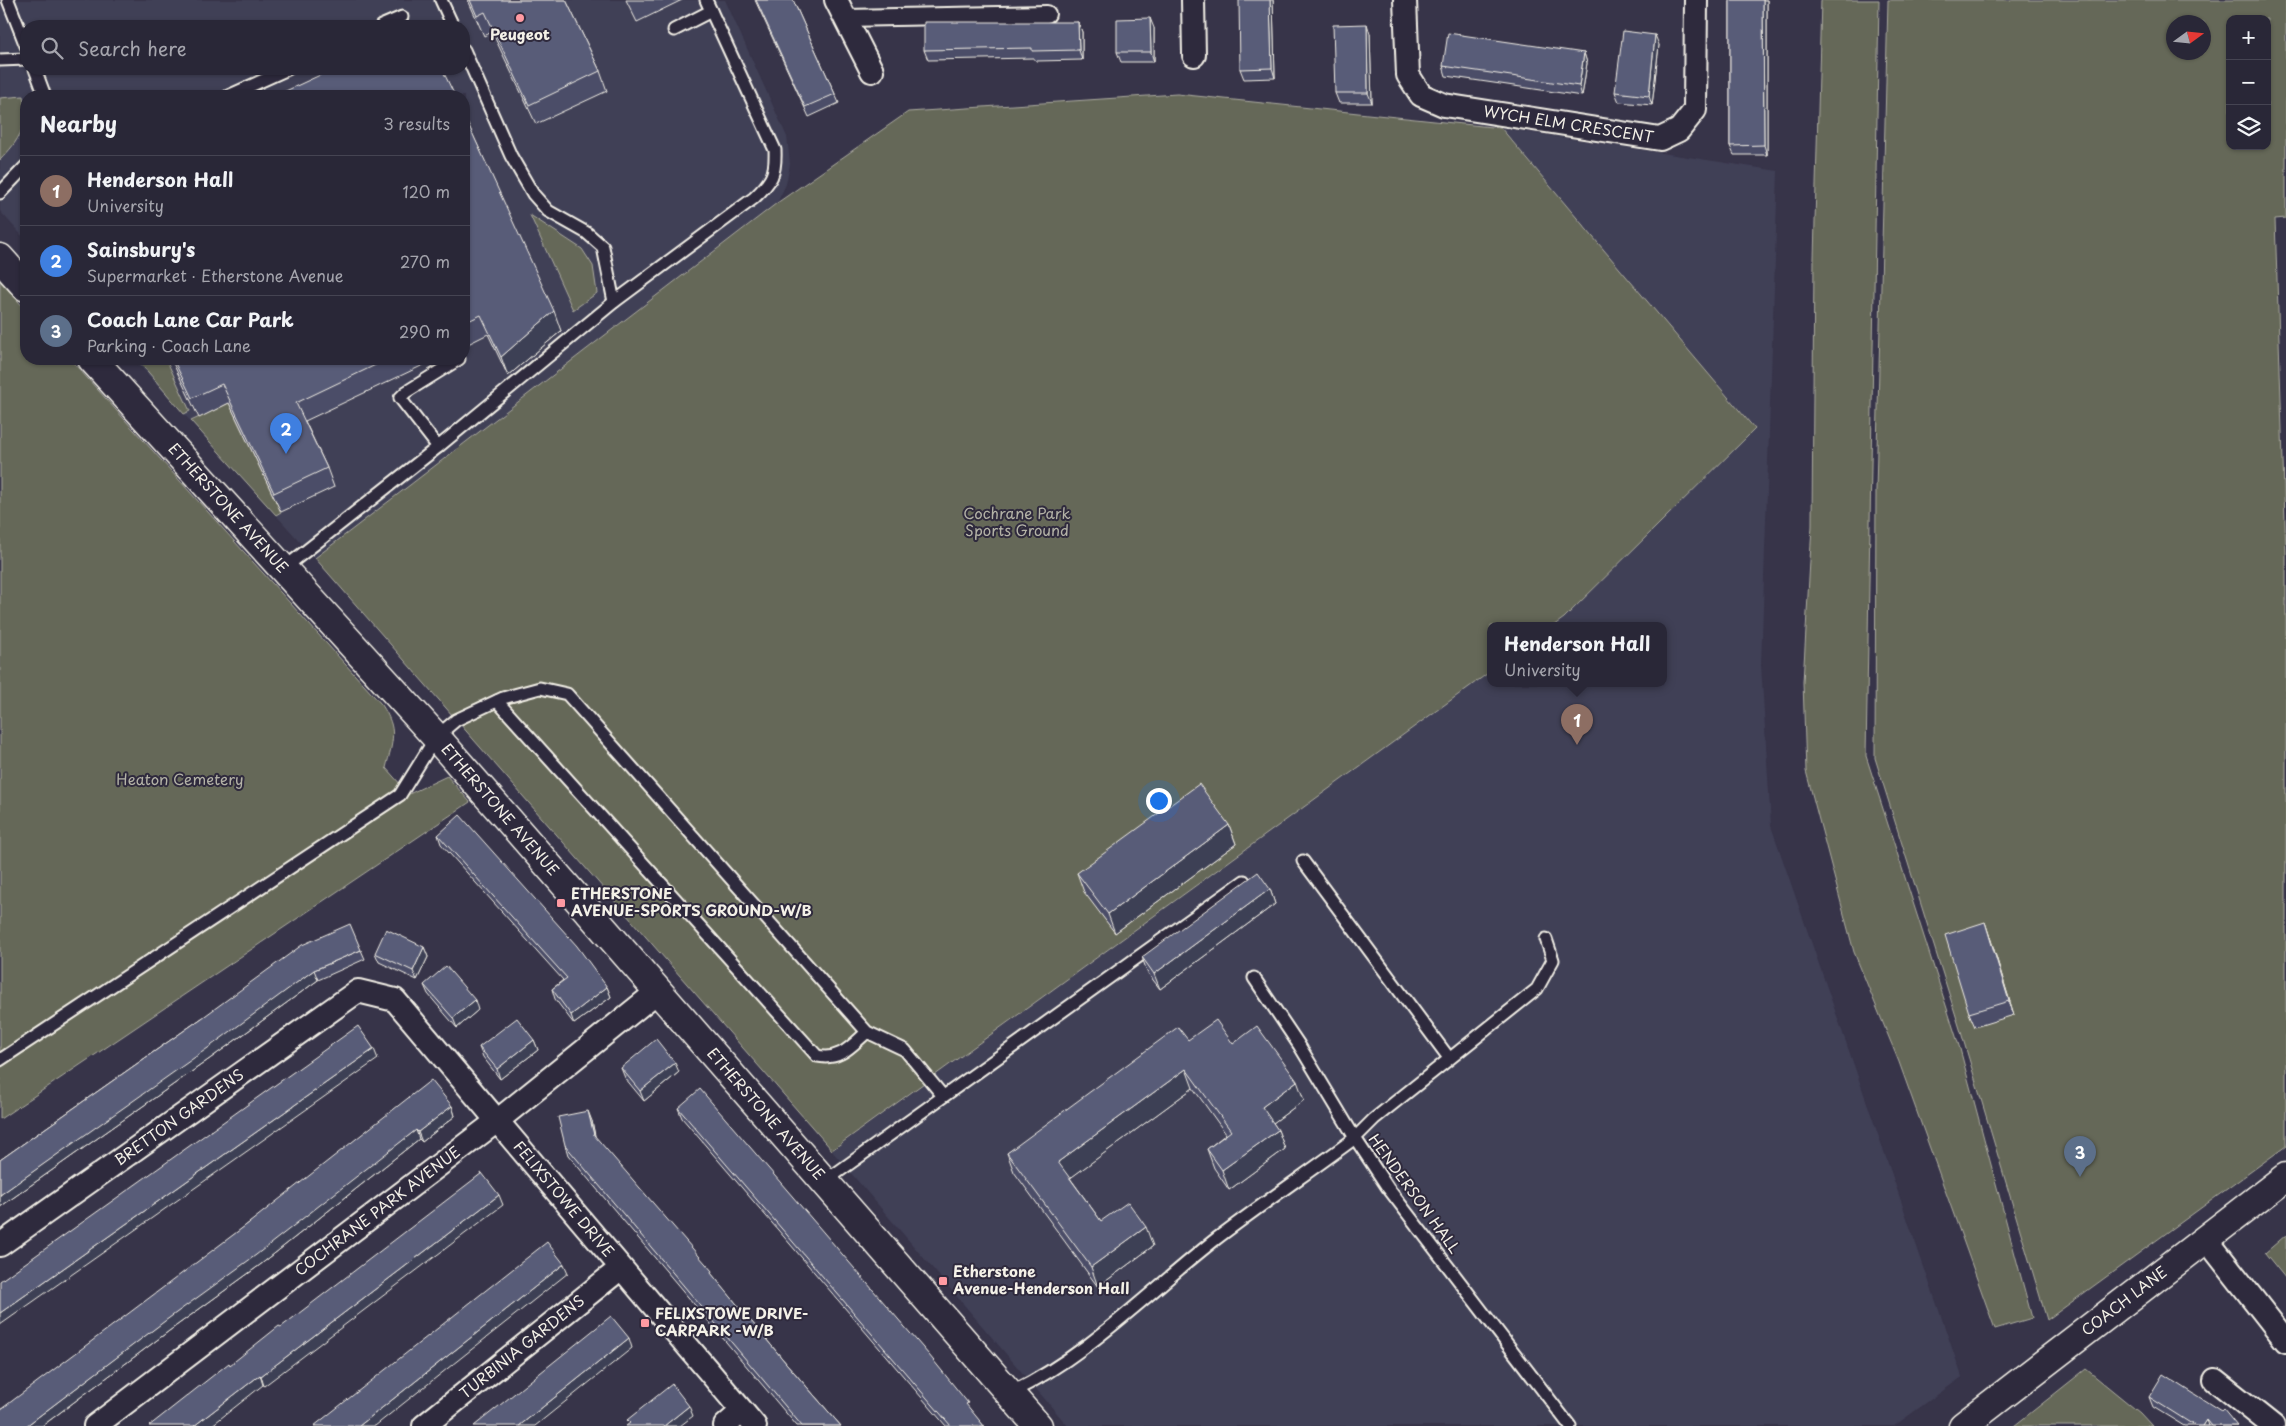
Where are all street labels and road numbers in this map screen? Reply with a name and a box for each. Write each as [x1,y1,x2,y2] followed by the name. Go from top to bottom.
[1482,98,1656,148] street label: WYCH ELM CRESCENT
[164,437,294,578] street label: ETHERSTONE AVENUE
[437,738,565,880] street label: ETHERSTONE AVENUE
[702,1042,831,1184] street label: ETHERSTONE AVENUE
[109,1063,248,1170] street label: BRETTON GARDENS
[1364,1128,1467,1258] street label: HENDERSON HALL
[509,1135,620,1261] street label: FELIXSTOWE DRIVE
[289,1140,465,1281] street label: COCHRANE PARK AVENUE
[2076,1260,2171,1341] street label: COACH LANE
[454,1289,589,1403] street label: TURBINIA GARDENS

